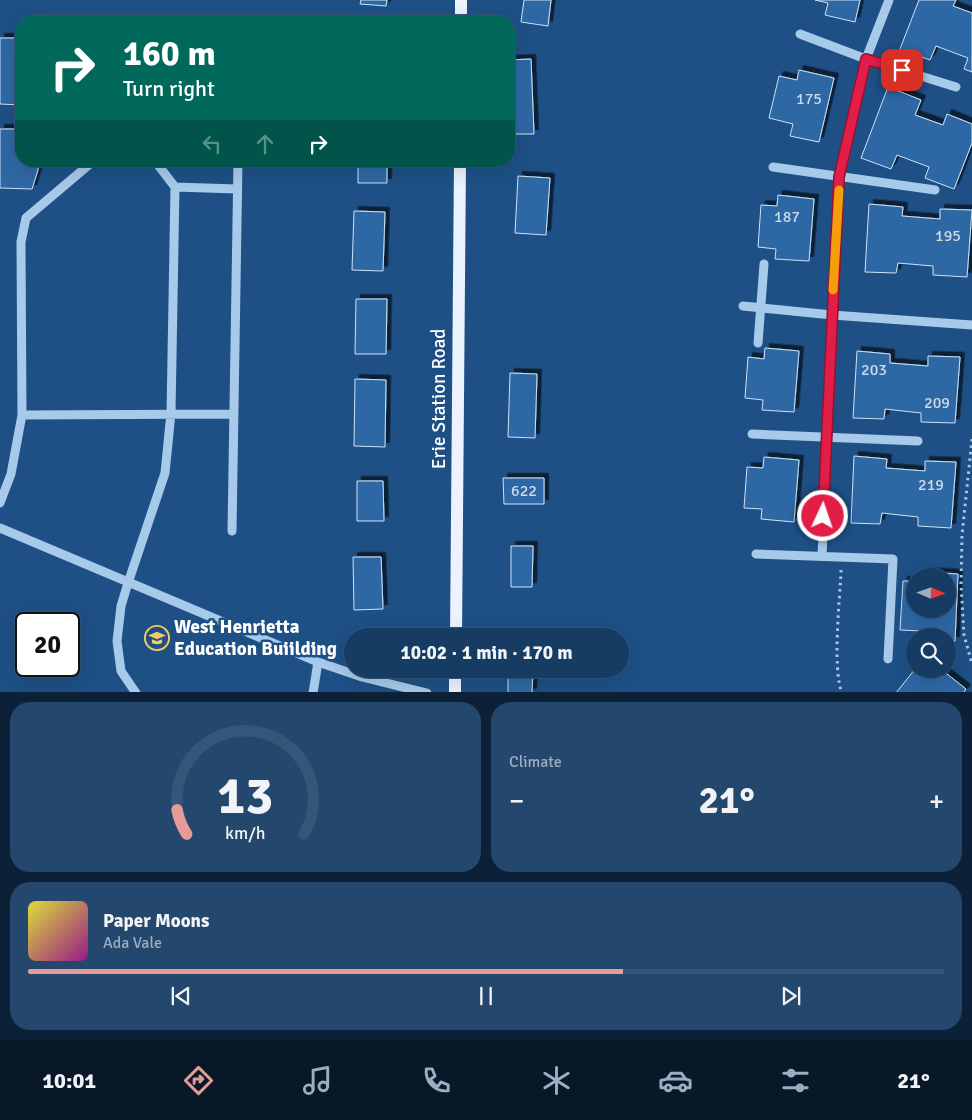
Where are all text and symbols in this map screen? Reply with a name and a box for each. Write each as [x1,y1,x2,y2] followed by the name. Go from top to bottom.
[123,32,216,75] text: 160 m
[40,35,105,100] icon: right
[881,49,923,91] pin
[888,56,916,84] icon: arrive
[123,75,215,102] text: Turn right
[796,89,822,109] house number: 175
[198,130,226,158] icon: left
[251,130,279,158] icon: ahead
[304,130,332,158] icon: right
[774,207,800,227] house number: 187
[935,226,961,246] house number: 195
[427,329,451,469] street label: Erie Station Road
[861,360,887,380] house number: 203
[924,393,950,413] house number: 209
[918,475,944,495] house number: 219
[511,481,537,501] house number: 622
[796,489,848,541] position arrow
[906,568,956,618] north arrow
[906,568,956,678] map controls
[15,612,80,677] speed limit sign: 20
[174,615,337,661] place label: West Henrietta Education Buiilding
[144,625,170,651] school or university icon: West Henrietta Education Buiilding
[906,628,956,678] button: search
[400,641,573,665] text: 10:02 · 1 min · 170 m
[509,752,562,772] text: Climate
[217,764,274,828] text: 13
[698,777,755,824] text: 21°
[509,784,524,818] text: −
[929,784,944,818] text: +
[225,822,266,844] text: km/h
[103,909,209,933] text: Paper Moons
[103,933,162,953] text: Ada Vale
[167,982,195,1010] icon: previous
[472,982,500,1010] icon: pause
[777,982,805,1010] icon: next
[181,1063,216,1098] icon: directions
[300,1063,335,1098] icon: music
[419,1063,454,1098] icon: phone
[539,1063,574,1098] icon: climate
[658,1063,693,1098] icon: car
[778,1063,813,1098] icon: filters
[42,1067,96,1094] text: 10:01
[897,1067,930,1094] text: 21°

